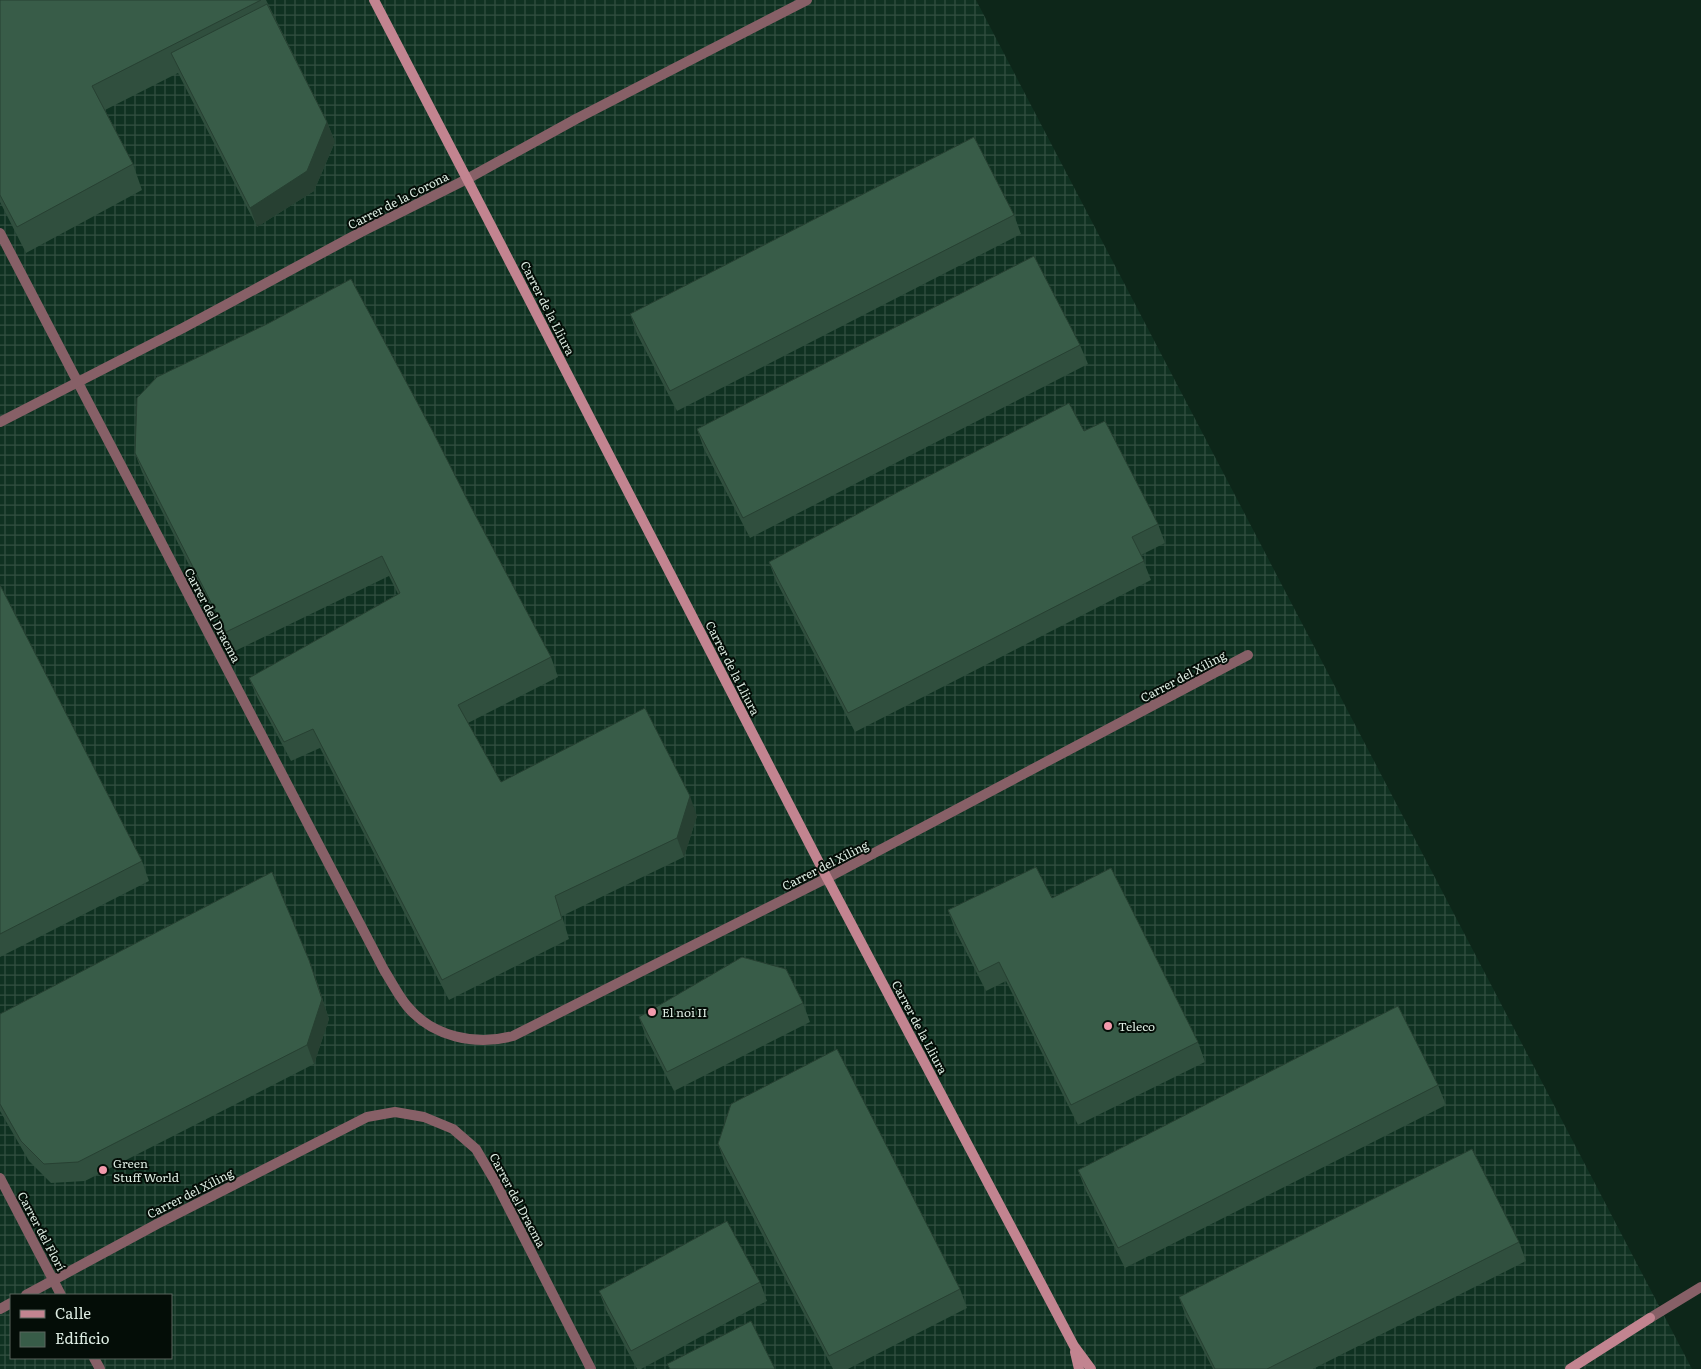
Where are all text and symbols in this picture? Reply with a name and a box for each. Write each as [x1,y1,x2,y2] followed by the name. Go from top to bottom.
[344,167,452,233] street label: Carrer de la Corona
[516,258,580,359] street label: Carrer de la Lliura
[180,564,246,666] street label: Carrer del Dracma
[701,618,765,719] street label: Carrer de la Lliura
[1137,646,1229,706] street label: Carrer del Xíling
[779,835,872,895] street label: Carrer del Xíling
[888,977,953,1078] street label: Carrer de la Lliura
[662,1003,707,1021] place label: El noi II
[646,1006,658,1018] marker: El noi II
[1118,1017,1155,1035] place label: Teleco
[1102,1020,1114,1032] marker: Teleco
[485,1149,551,1251] street label: Carrer del Dracma
[113,1154,180,1186] place label: Green Stuff World
[144,1163,237,1223] street label: Carrer del Xíling
[97,1164,109,1176] marker: Green Stuff World
[14,1188,70,1274] street label: Carrer del Florí
[10,1294,172,1359] legend
[55,1301,91,1324] text: Calle
[55,1326,110,1349] text: Edificio

